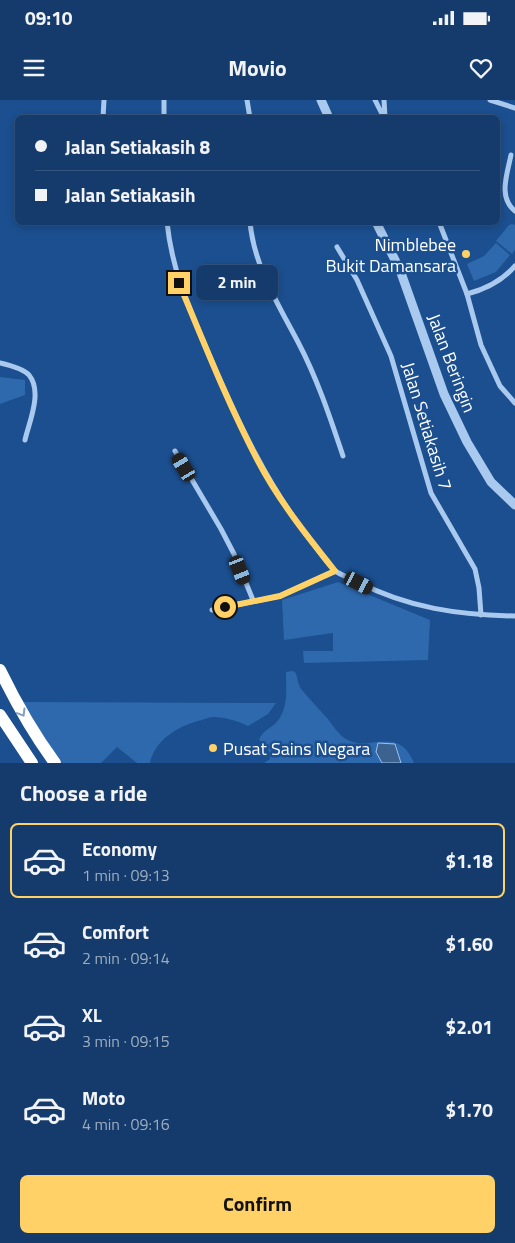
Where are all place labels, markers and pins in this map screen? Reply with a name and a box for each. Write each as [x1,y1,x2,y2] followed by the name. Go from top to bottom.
[326,231,456,279] place label: Nimblebee Bukit Damansara
[460,248,472,260] marker: Nimblebee Bukit Damansara
[223,735,370,762] place label: Pusat Sains Negara
[207,742,219,754] marker: Pusat Sains Negara

